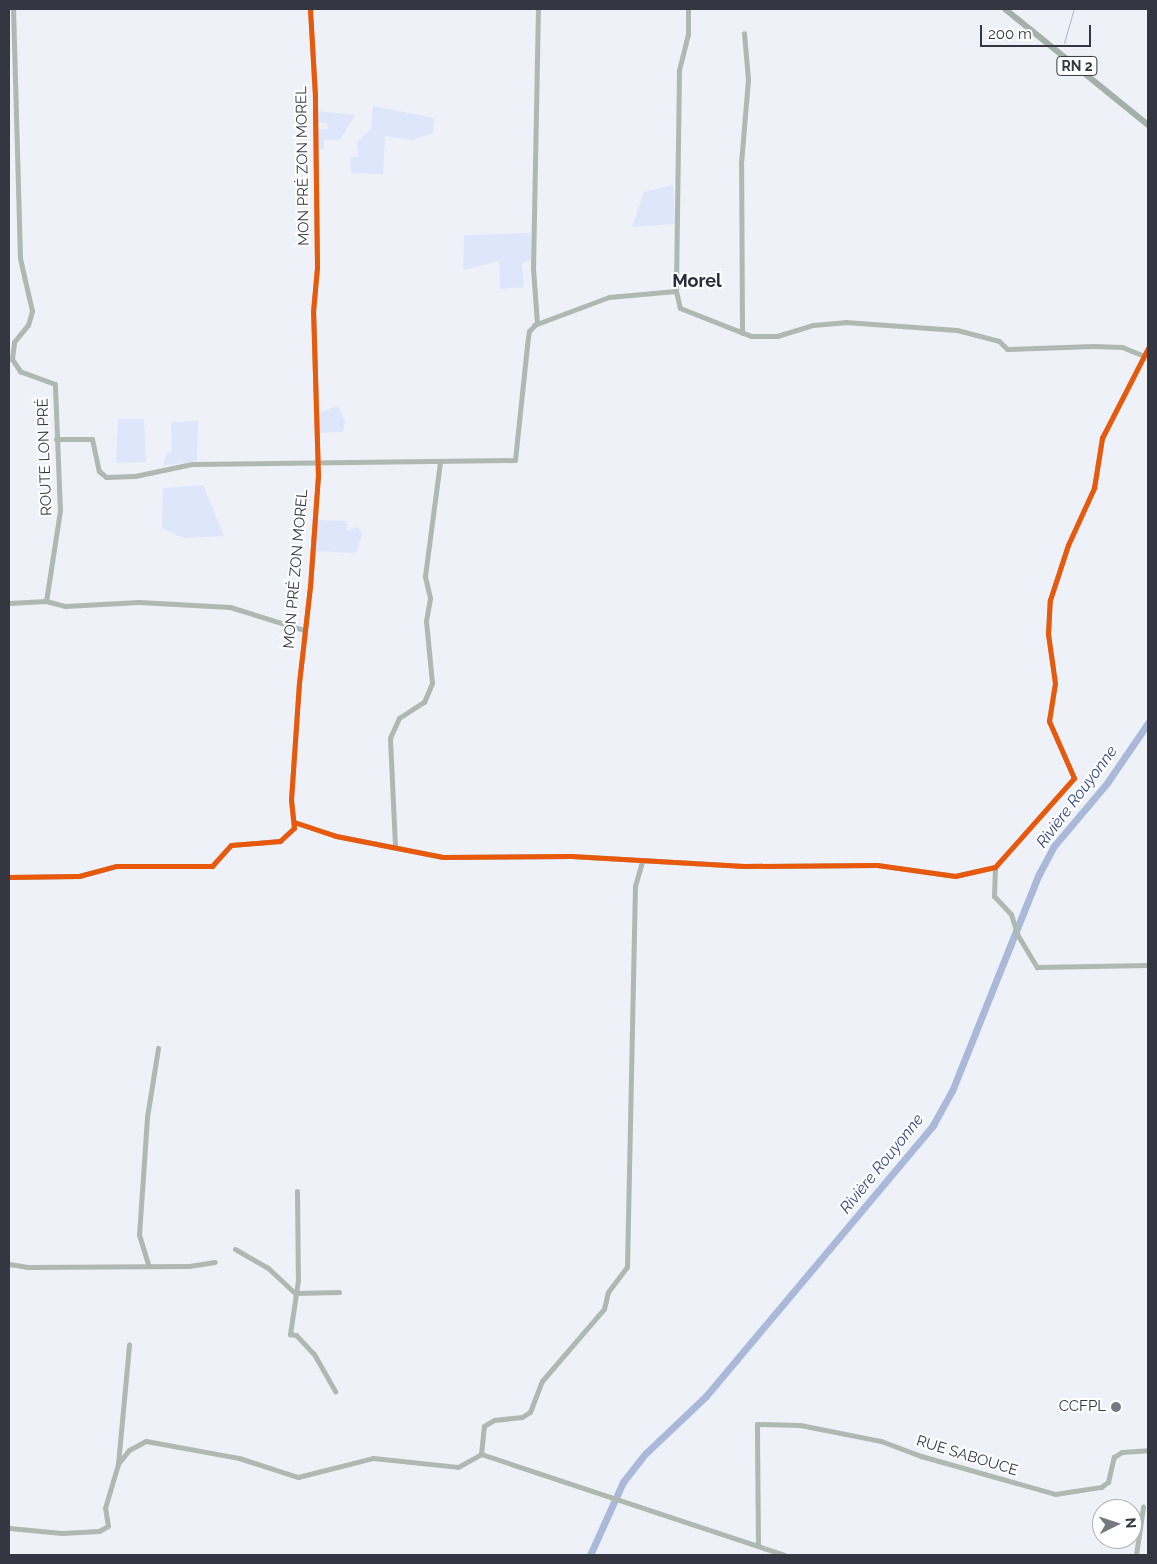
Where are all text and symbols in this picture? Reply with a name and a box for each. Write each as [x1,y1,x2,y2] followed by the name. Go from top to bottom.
[982,15,1093,47] scale bar
[988,25,1032,43] text: 200 m
[1056,54,1098,78] road number: RN 2
[293,86,313,246] street label: MON PRÉ ZON MOREL
[672,270,722,292] district label: Morel
[34,398,56,516] street label: ROUTE LON PRÉ
[280,489,312,649] street label: MON PRÉ ZON MOREL
[1033,742,1121,852] water label: Rivière Rouyonne
[836,1110,928,1218] water label: Rivière Rouyonne
[1059,1398,1106,1416] place label: CCFPL
[1110,1401,1122,1413] marker: CCFPL
[914,1432,1020,1480] street label: RUE SABOUCE
[1092,1499,1142,1549] north arrow
[1123,1517,1139,1529] text: N

